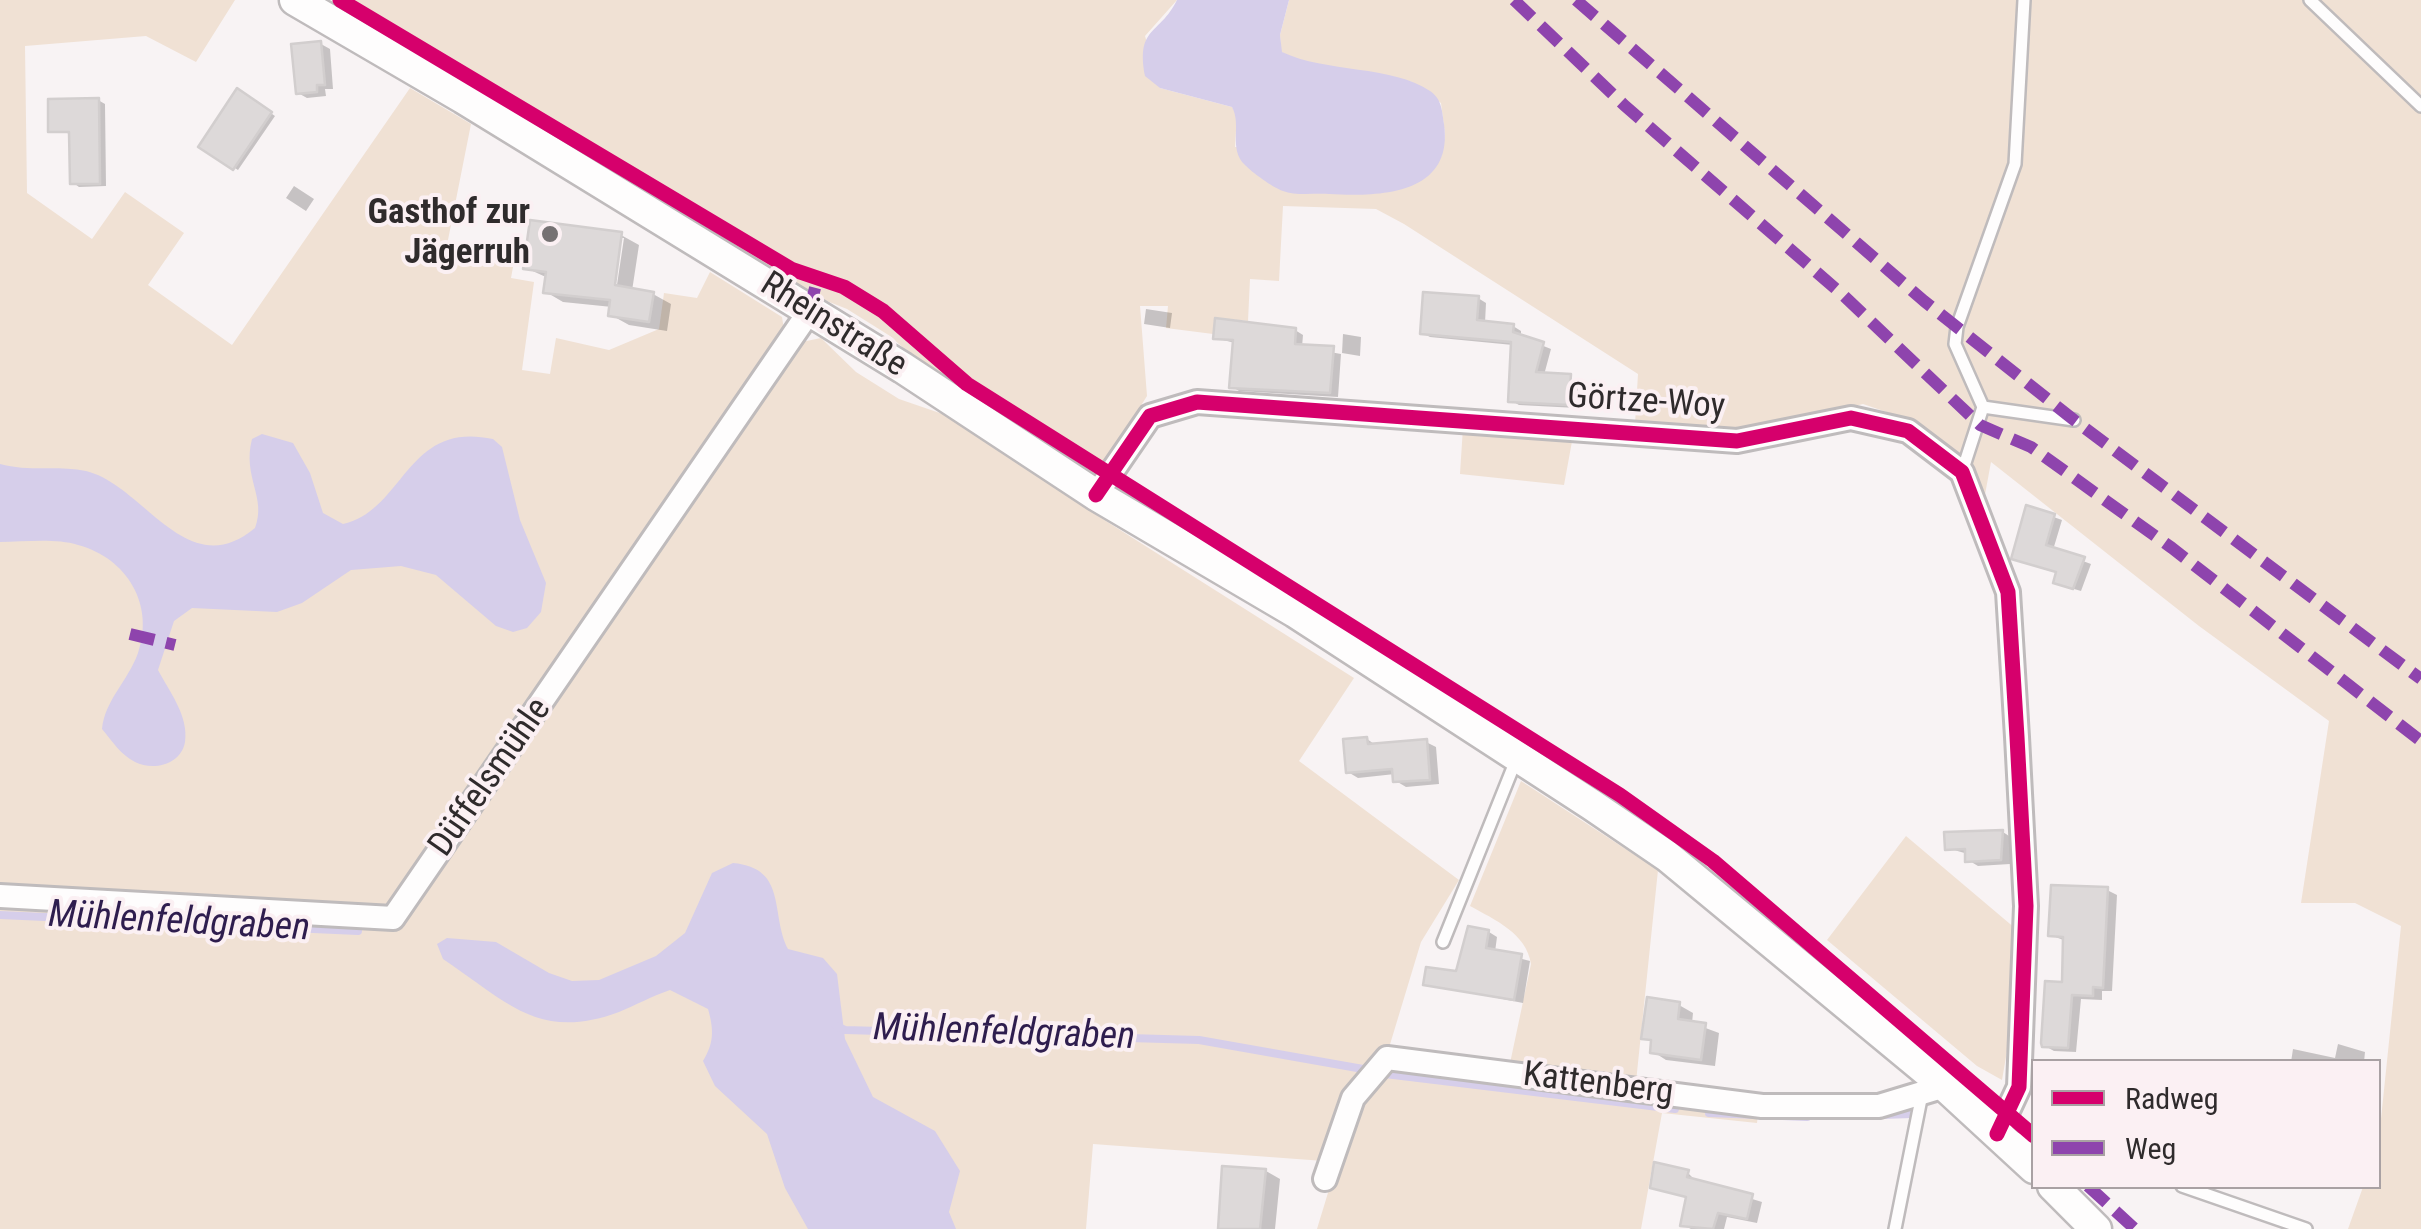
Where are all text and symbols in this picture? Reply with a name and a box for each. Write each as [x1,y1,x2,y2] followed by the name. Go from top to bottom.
[368,193,530,275] place label: Gasthof zur Jägerruh
[539,223,561,245] marker: Gasthof zur Jägerruh
[752,265,914,387] street label: Rheinstraße
[1566,377,1726,429] street label: Görtze-Woy
[421,691,561,865] street label: Düffelsmühle
[47,893,311,953] water label: Mühlenfeldgraben
[872,1007,1136,1061] water label: Mühlenfeldgraben
[1520,1055,1676,1115] street label: Kattenberg
[2031,1059,2381,1189] legend
[2125,1081,2219,1116] text: Radweg
[2125,1131,2176,1166] text: Weg

